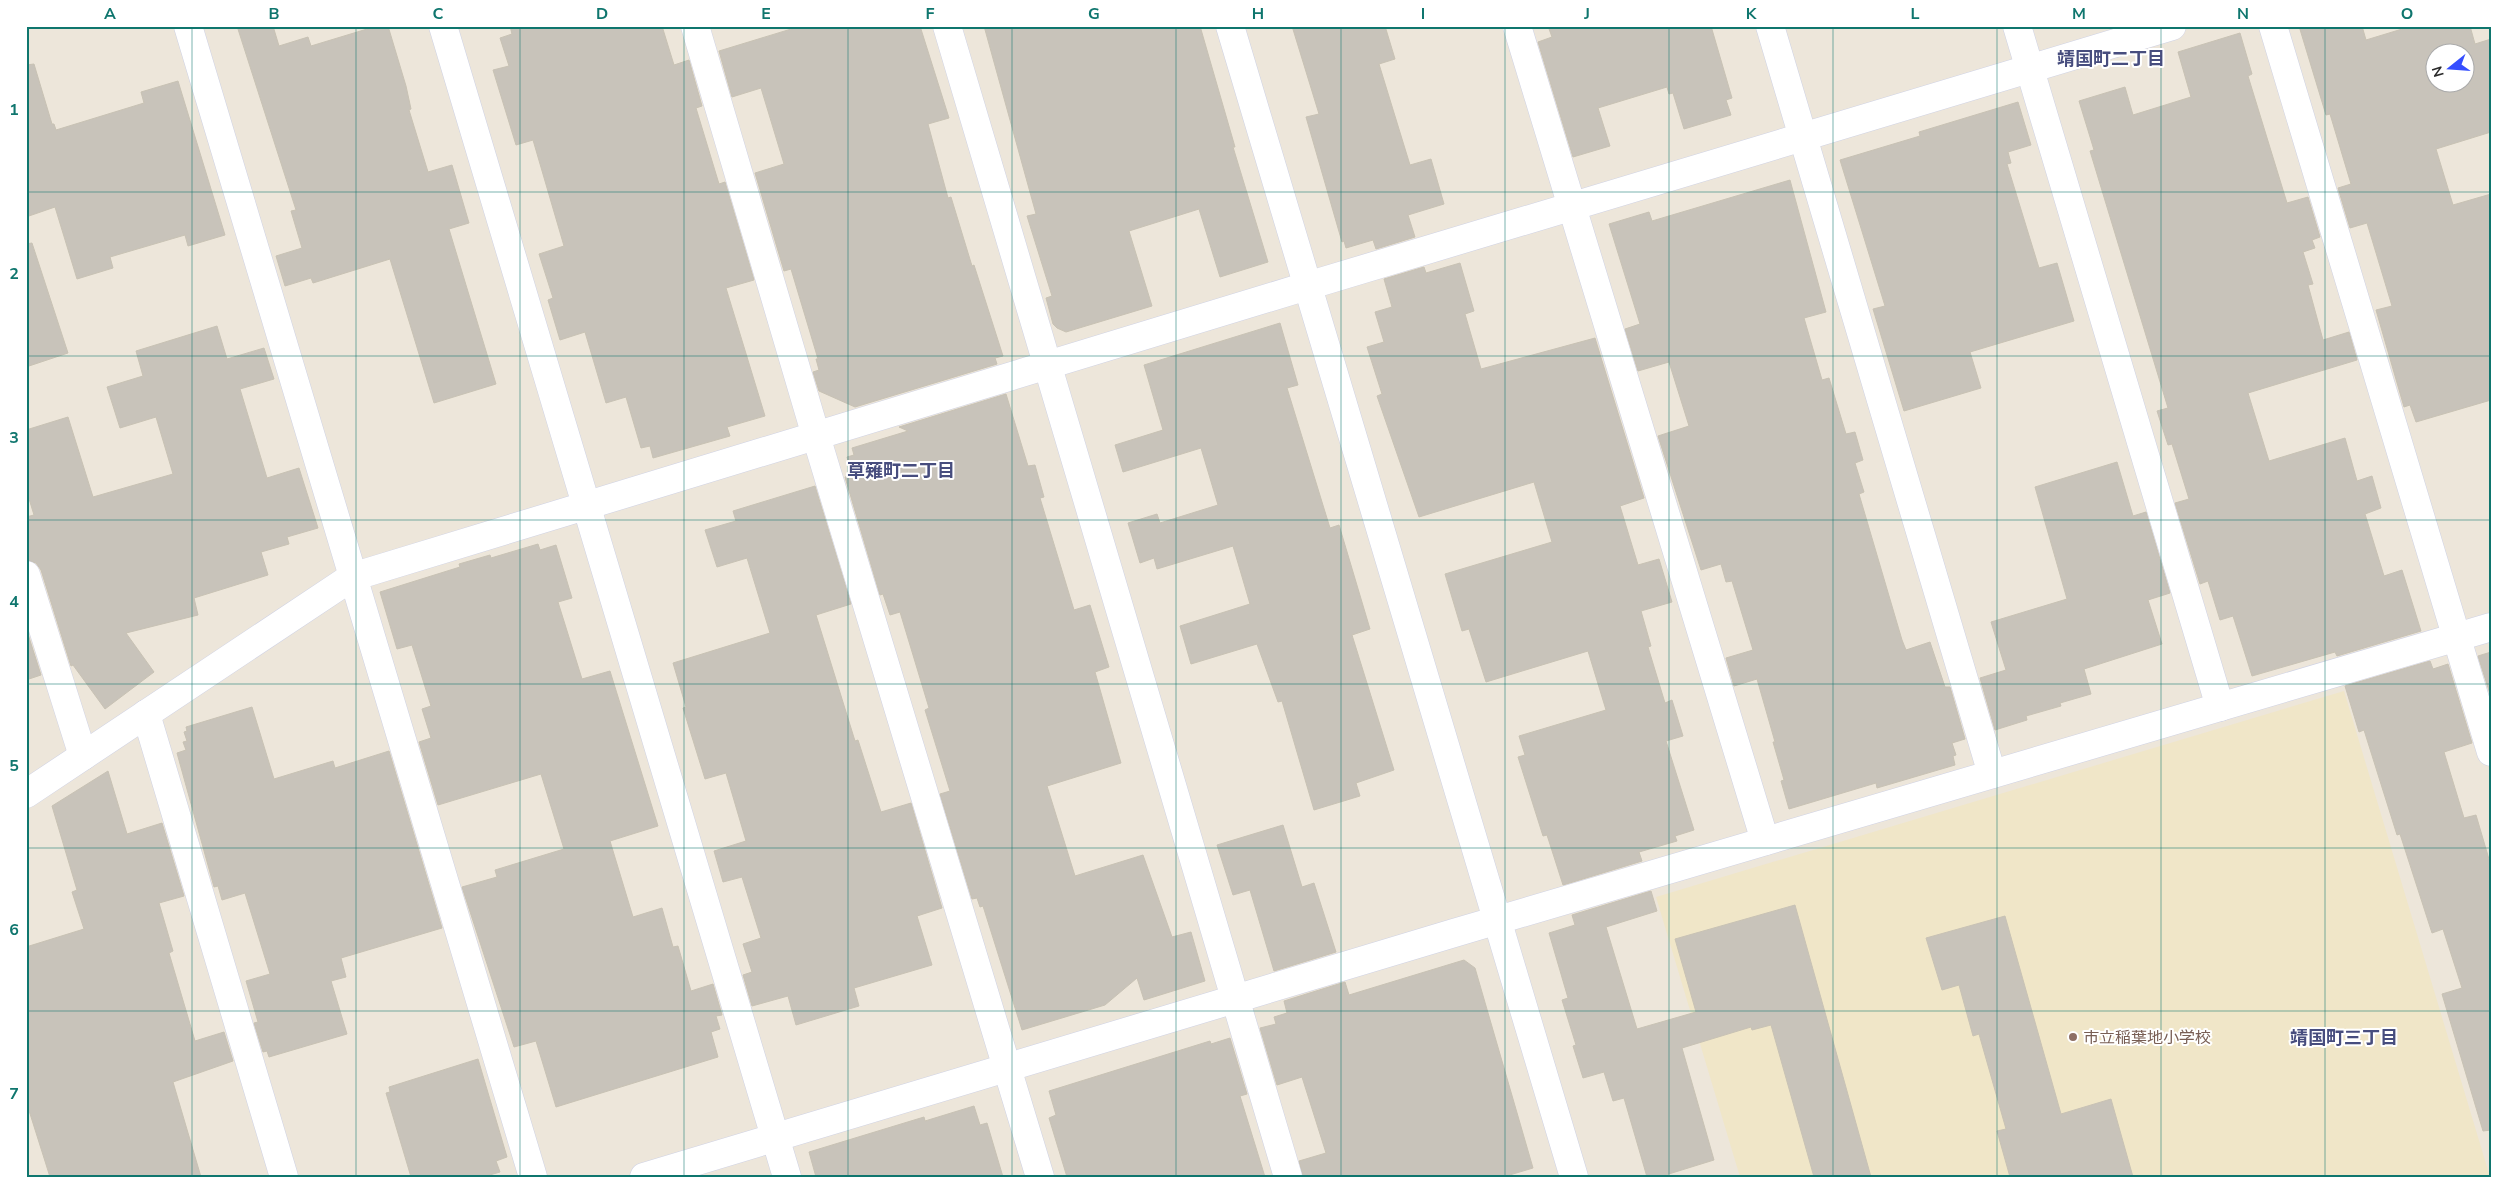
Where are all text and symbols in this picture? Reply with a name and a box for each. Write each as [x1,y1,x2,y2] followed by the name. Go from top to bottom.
[104,3,116,25] text: A
[268,3,280,25] text: B
[433,3,444,25] text: C
[596,3,608,25] text: D
[761,3,771,25] text: E
[926,3,935,25] text: F
[1088,3,1100,25] text: G
[1252,3,1264,25] text: H
[1421,3,1425,25] text: I
[1583,3,1590,25] text: J
[1746,3,1758,25] text: K
[1911,3,1920,25] text: L
[2072,3,2086,25] text: M
[2237,3,2249,25] text: N
[2401,3,2413,25] text: O
[2424,42,2474,92] north arrow
[2057,47,2165,71] district label: 靖国町二丁目
[2427,64,2449,79] text: N
[9,99,19,121] text: 1
[9,263,19,285] text: 2
[9,427,19,449] text: 3
[847,459,955,483] district label: 草薙町二丁目
[9,591,19,613] text: 4
[9,755,19,777] text: 5
[9,919,19,941] text: 6
[2290,1026,2398,1050] district label: 靖国町三丁目
[2083,1027,2211,1049] place label: 市立稲葉地小学校
[2067,1031,2079,1043] marker: 市立稲葉地小学校
[9,1083,19,1105] text: 7

